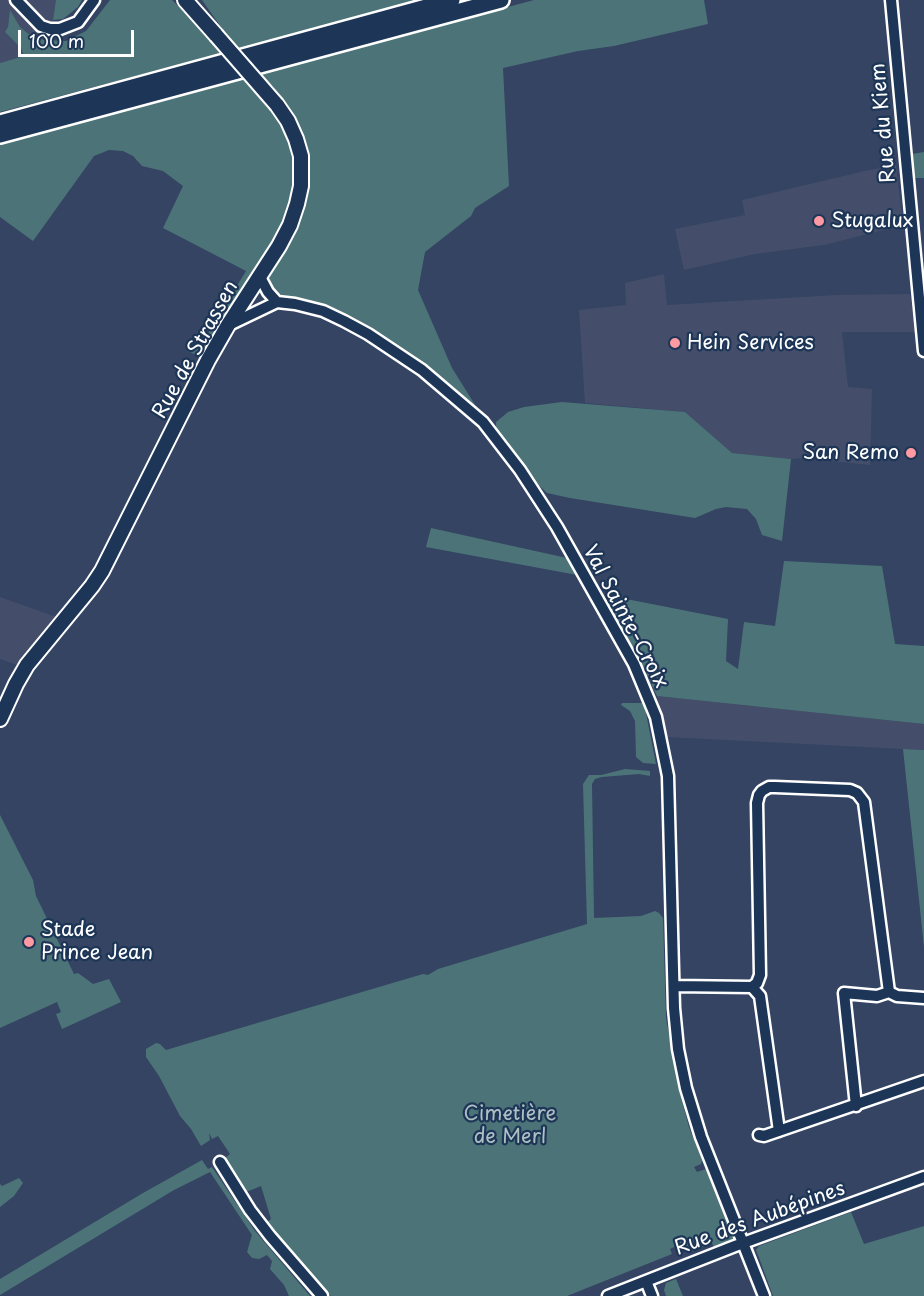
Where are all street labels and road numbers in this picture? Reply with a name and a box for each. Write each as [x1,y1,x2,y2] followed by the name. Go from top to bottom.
[867,62,901,184] street label: Rue du Kiem
[148,277,244,423] street label: Rue de Strassen
[577,541,673,693] street label: Val Sainte-Croix
[671,1177,849,1261] street label: Rue des Aubépines

